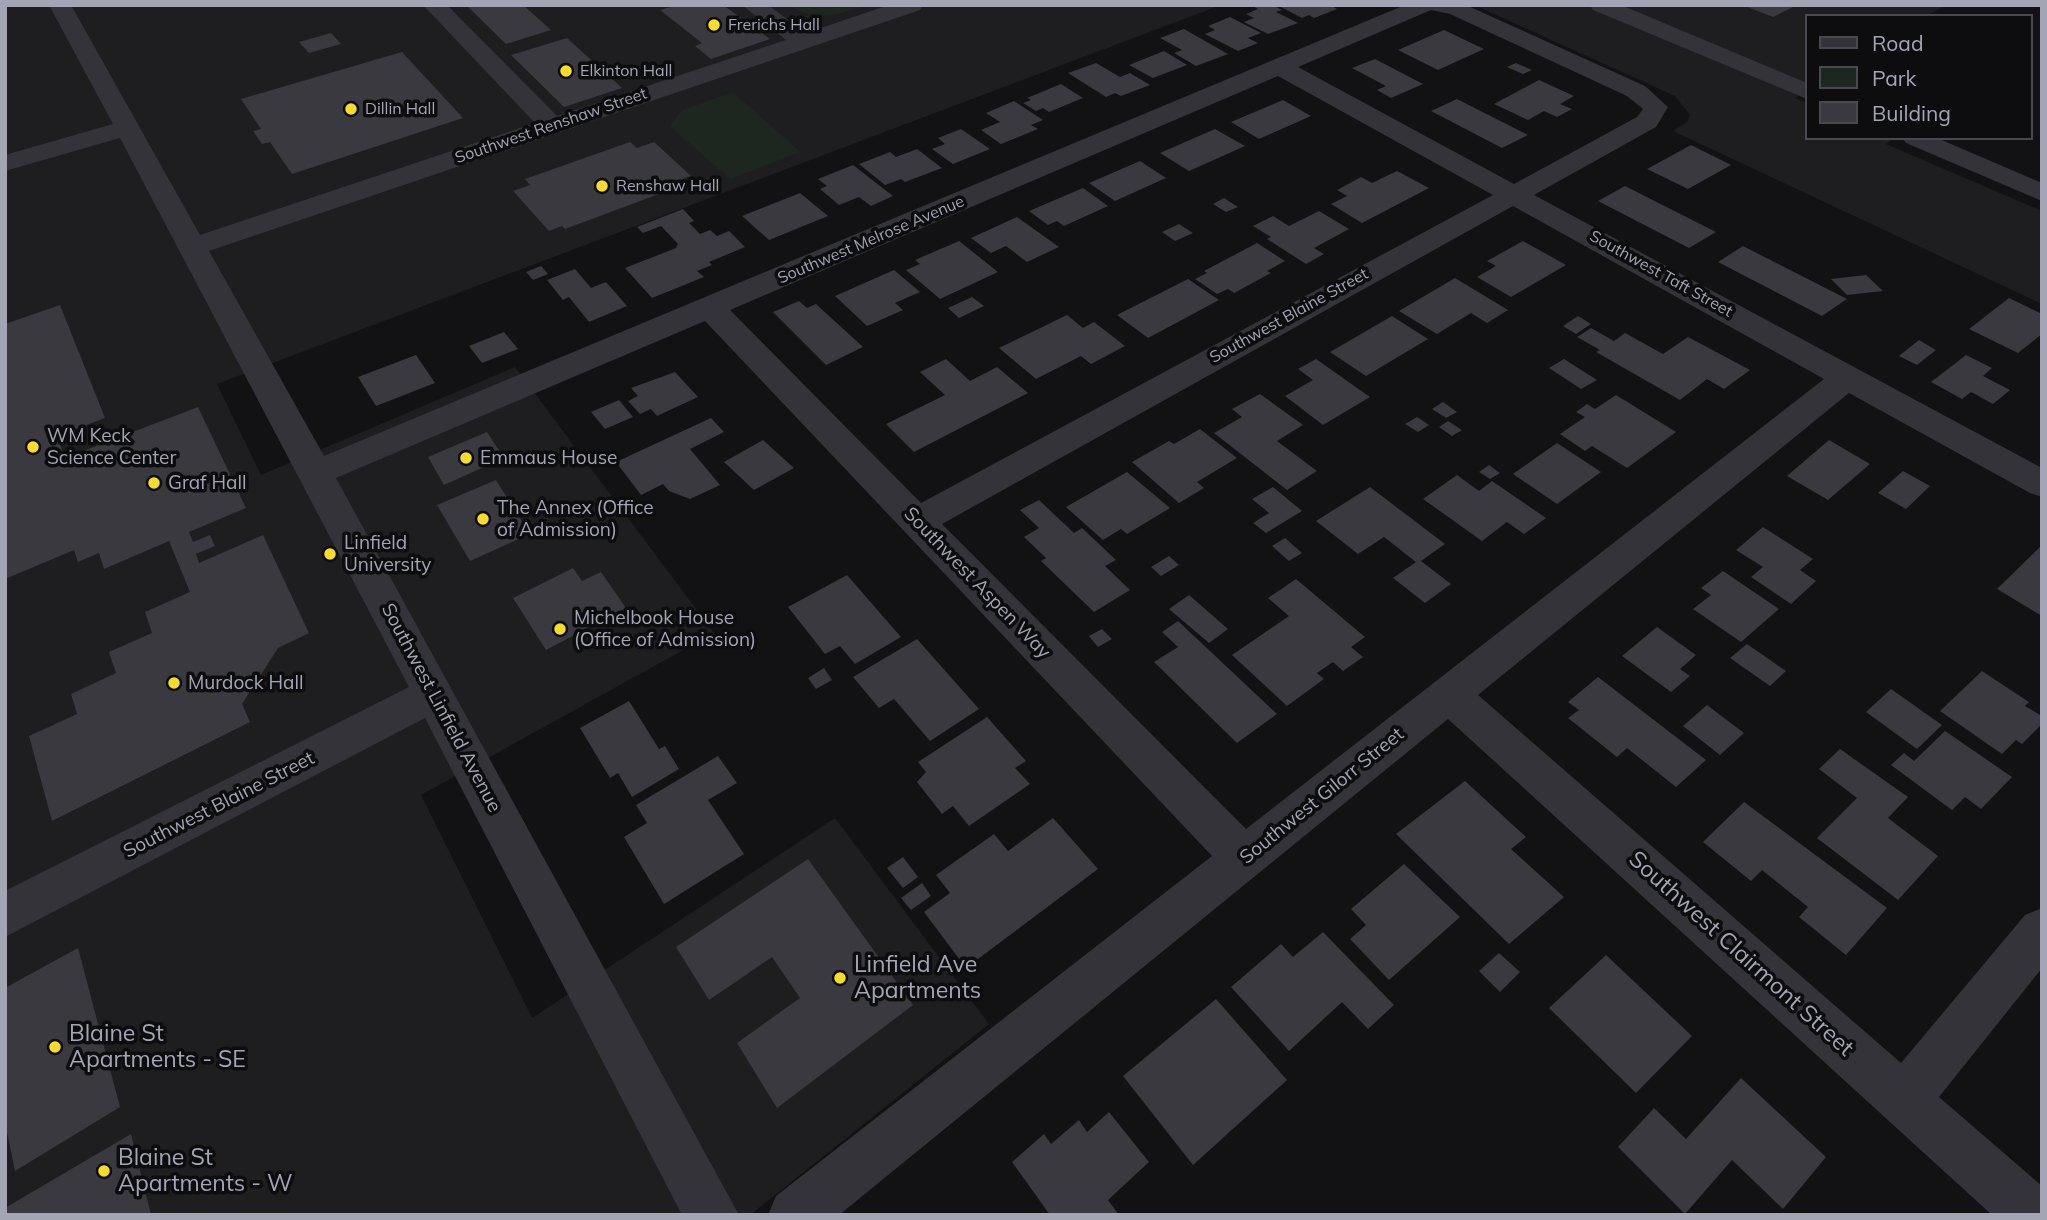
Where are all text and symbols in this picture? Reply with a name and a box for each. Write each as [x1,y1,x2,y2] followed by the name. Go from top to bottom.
[1806,14,2033,140] legend
[728,15,820,35] place label: Frerichs Hall
[706,17,722,33] marker: Frerichs Hall
[1872,30,1923,56] text: Road
[580,61,672,81] place label: Elkinton Hall
[558,63,574,79] marker: Elkinton Hall
[1872,65,1916,91] text: Park
[453,84,649,168] street label: Southwest Renshaw Street
[365,99,435,119] place label: Dillin Hall
[1872,100,1951,126] text: Building
[343,101,359,117] marker: Dillin Hall
[616,176,719,196] place label: Renshaw Hall
[594,178,610,194] marker: Renshaw Hall
[775,192,967,288] street label: Southwest Melrose Avenue
[1586,227,1736,321] street label: Southwest Taft Street
[1207,264,1371,368] street label: Southwest Blaine Street
[47,425,176,469] place label: WM Keck Science Center
[25,439,41,455] marker: WM Keck Science Center
[480,447,617,469] place label: Emmaus House
[458,450,474,466] marker: Emmaus House
[168,472,246,494] place label: Graf Hall
[146,475,162,491] marker: Graf Hall
[497,497,654,541] place label: The Annex (Office of Admission)
[899,503,1055,663] street label: Southwest Aspen Way
[475,511,491,527] marker: The Annex (Office of Admission)
[344,532,431,576] place label: Linfield University
[322,546,338,562] marker: Linfield University
[376,600,506,816] street label: Southwest Linfield Avenue
[574,607,756,651] place label: Michelbook House (Office of Admission)
[552,621,568,637] marker: Michelbook House (Office of Admission)
[188,672,303,694] place label: Murdock Hall
[166,675,182,691] marker: Murdock Hall
[1236,723,1408,869] street label: Southwest Gilorr Street
[120,747,318,863] street label: Southwest Blaine Street
[1623,846,1859,1062] street label: Southwest Clairmont Street
[854,951,981,1005] place label: Linfield Ave Apartments
[832,970,848,986] marker: Linfield Ave Apartments
[69,1020,246,1074] place label: Blaine St Apartments - SE
[47,1039,63,1055] marker: Blaine St Apartments - SE
[118,1144,293,1198] place label: Blaine St Apartments - W
[96,1163,112,1179] marker: Blaine St Apartments - W

